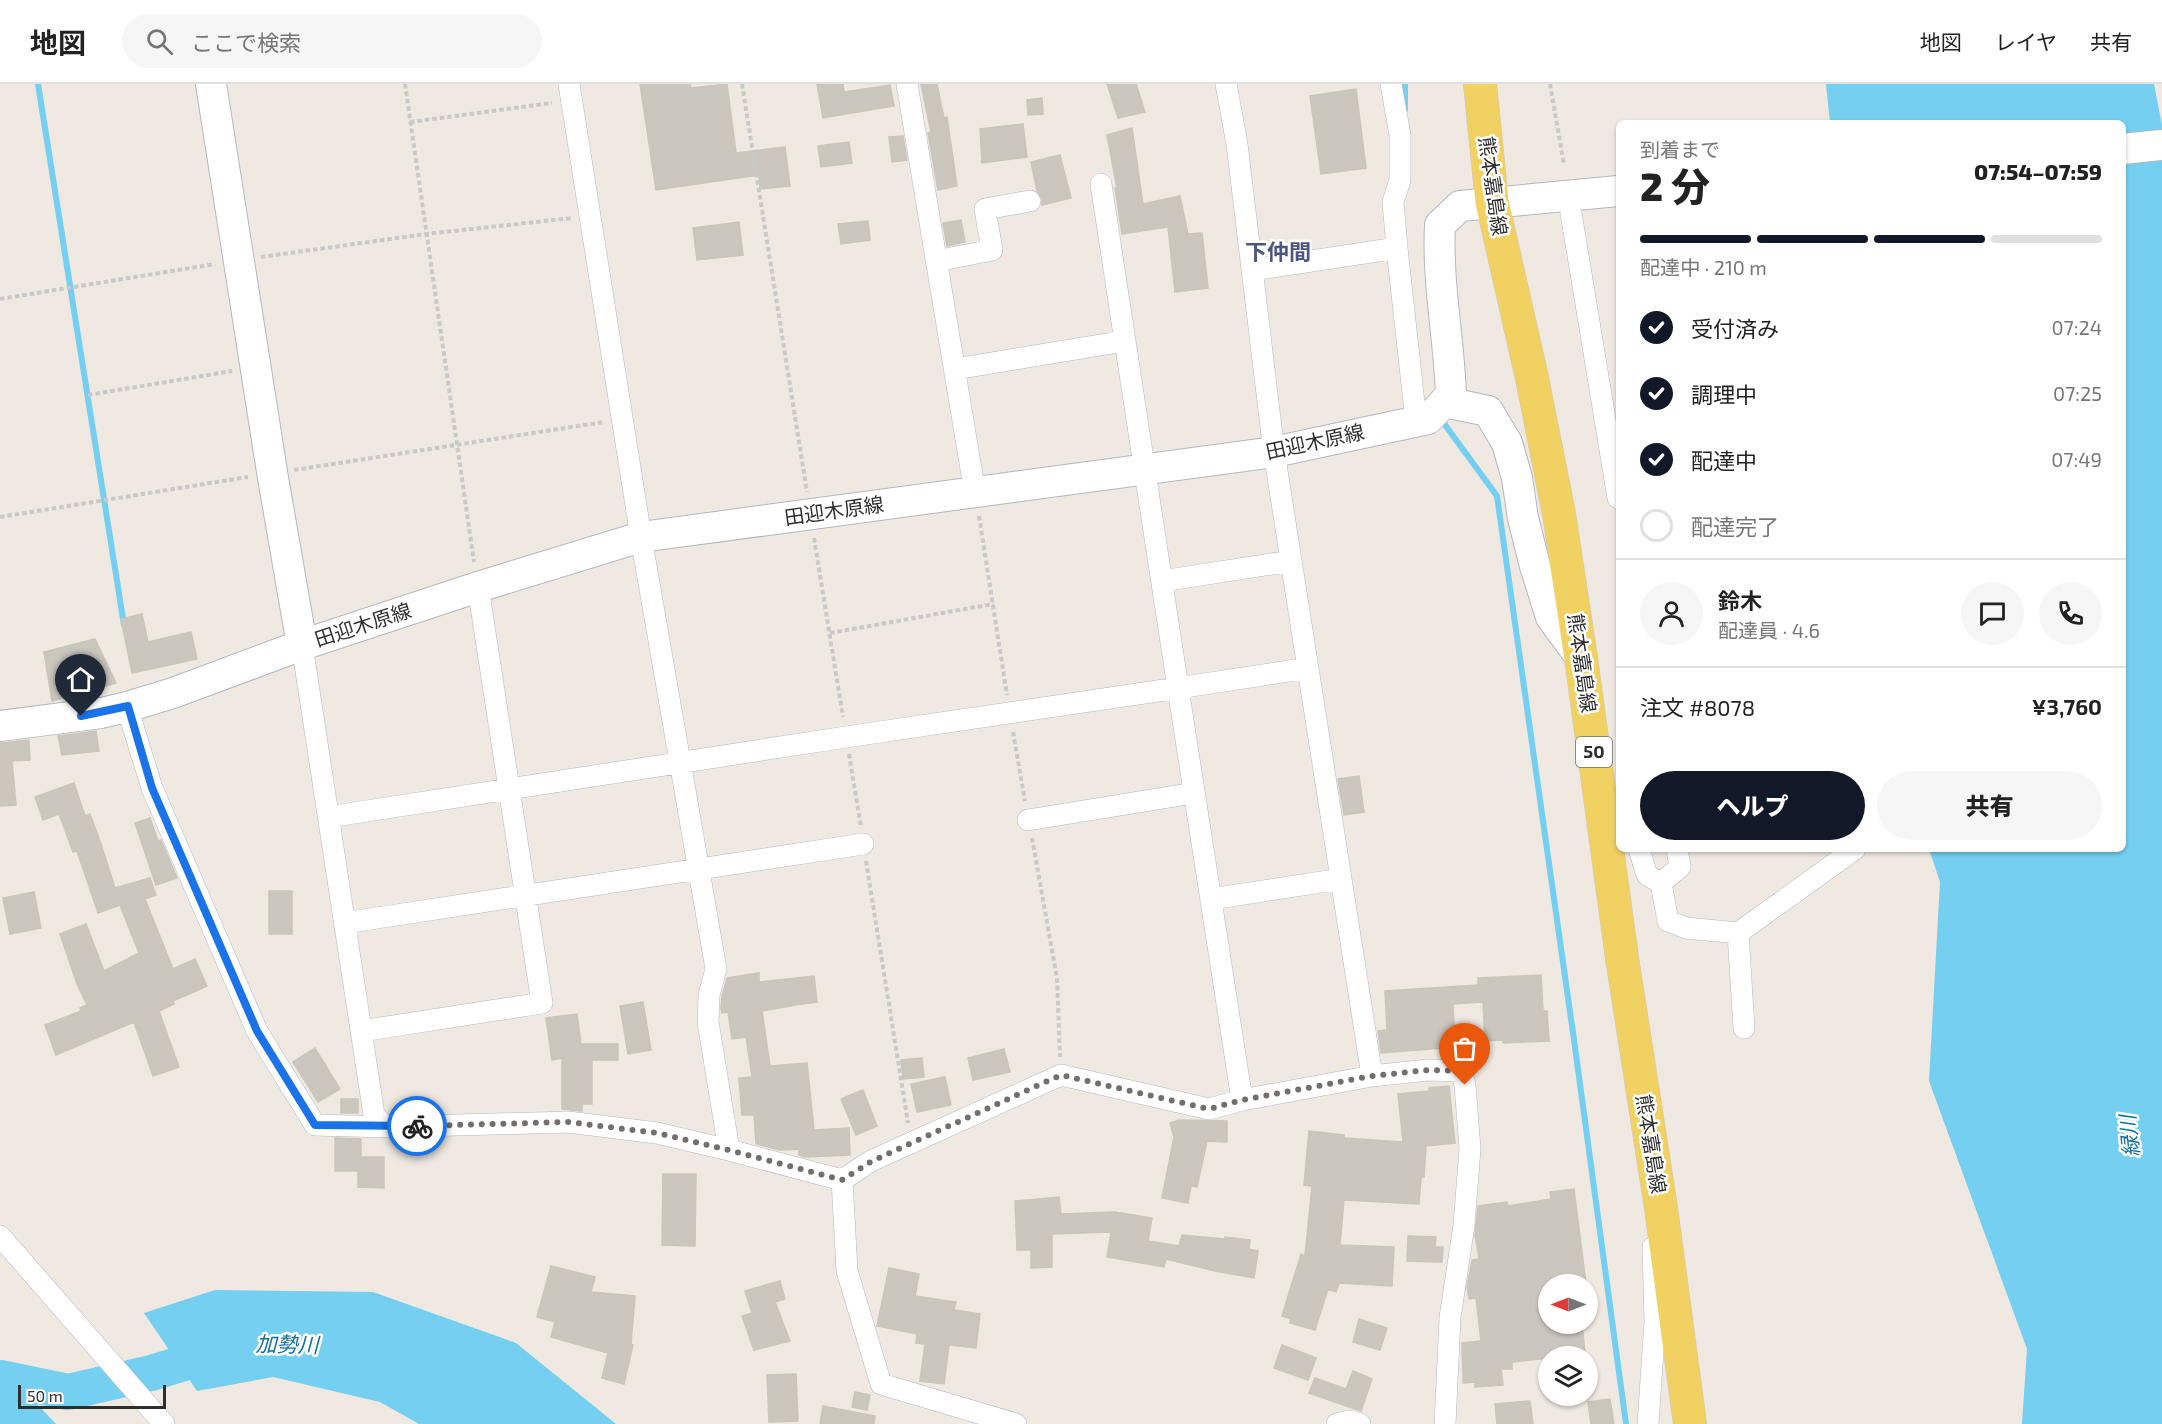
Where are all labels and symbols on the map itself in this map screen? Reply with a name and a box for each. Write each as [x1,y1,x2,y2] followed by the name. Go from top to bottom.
[1475,135,1513,237] street label: 熊本嘉島線
[1245,238,1311,264] district label: 下仲間
[1263,419,1366,463] street label: 田迎木原線
[783,491,885,529] street label: 田迎木原線
[311,597,414,651] street label: 田迎木原線
[1564,612,1602,714] street label: 熊本嘉島線
[55,654,106,716] pin
[1576,737,1612,767] road number: 50
[1439,1023,1490,1085] pin
[1632,1093,1672,1195] street label: 熊本嘉島線
[387,1096,447,1156] courier
[2114,1112,2143,1158] water label: 緑川
[1538,1274,1598,1334] north arrow
[255,1330,321,1357] water label: 加勢川
[18,1382,166,1410] scale bar

